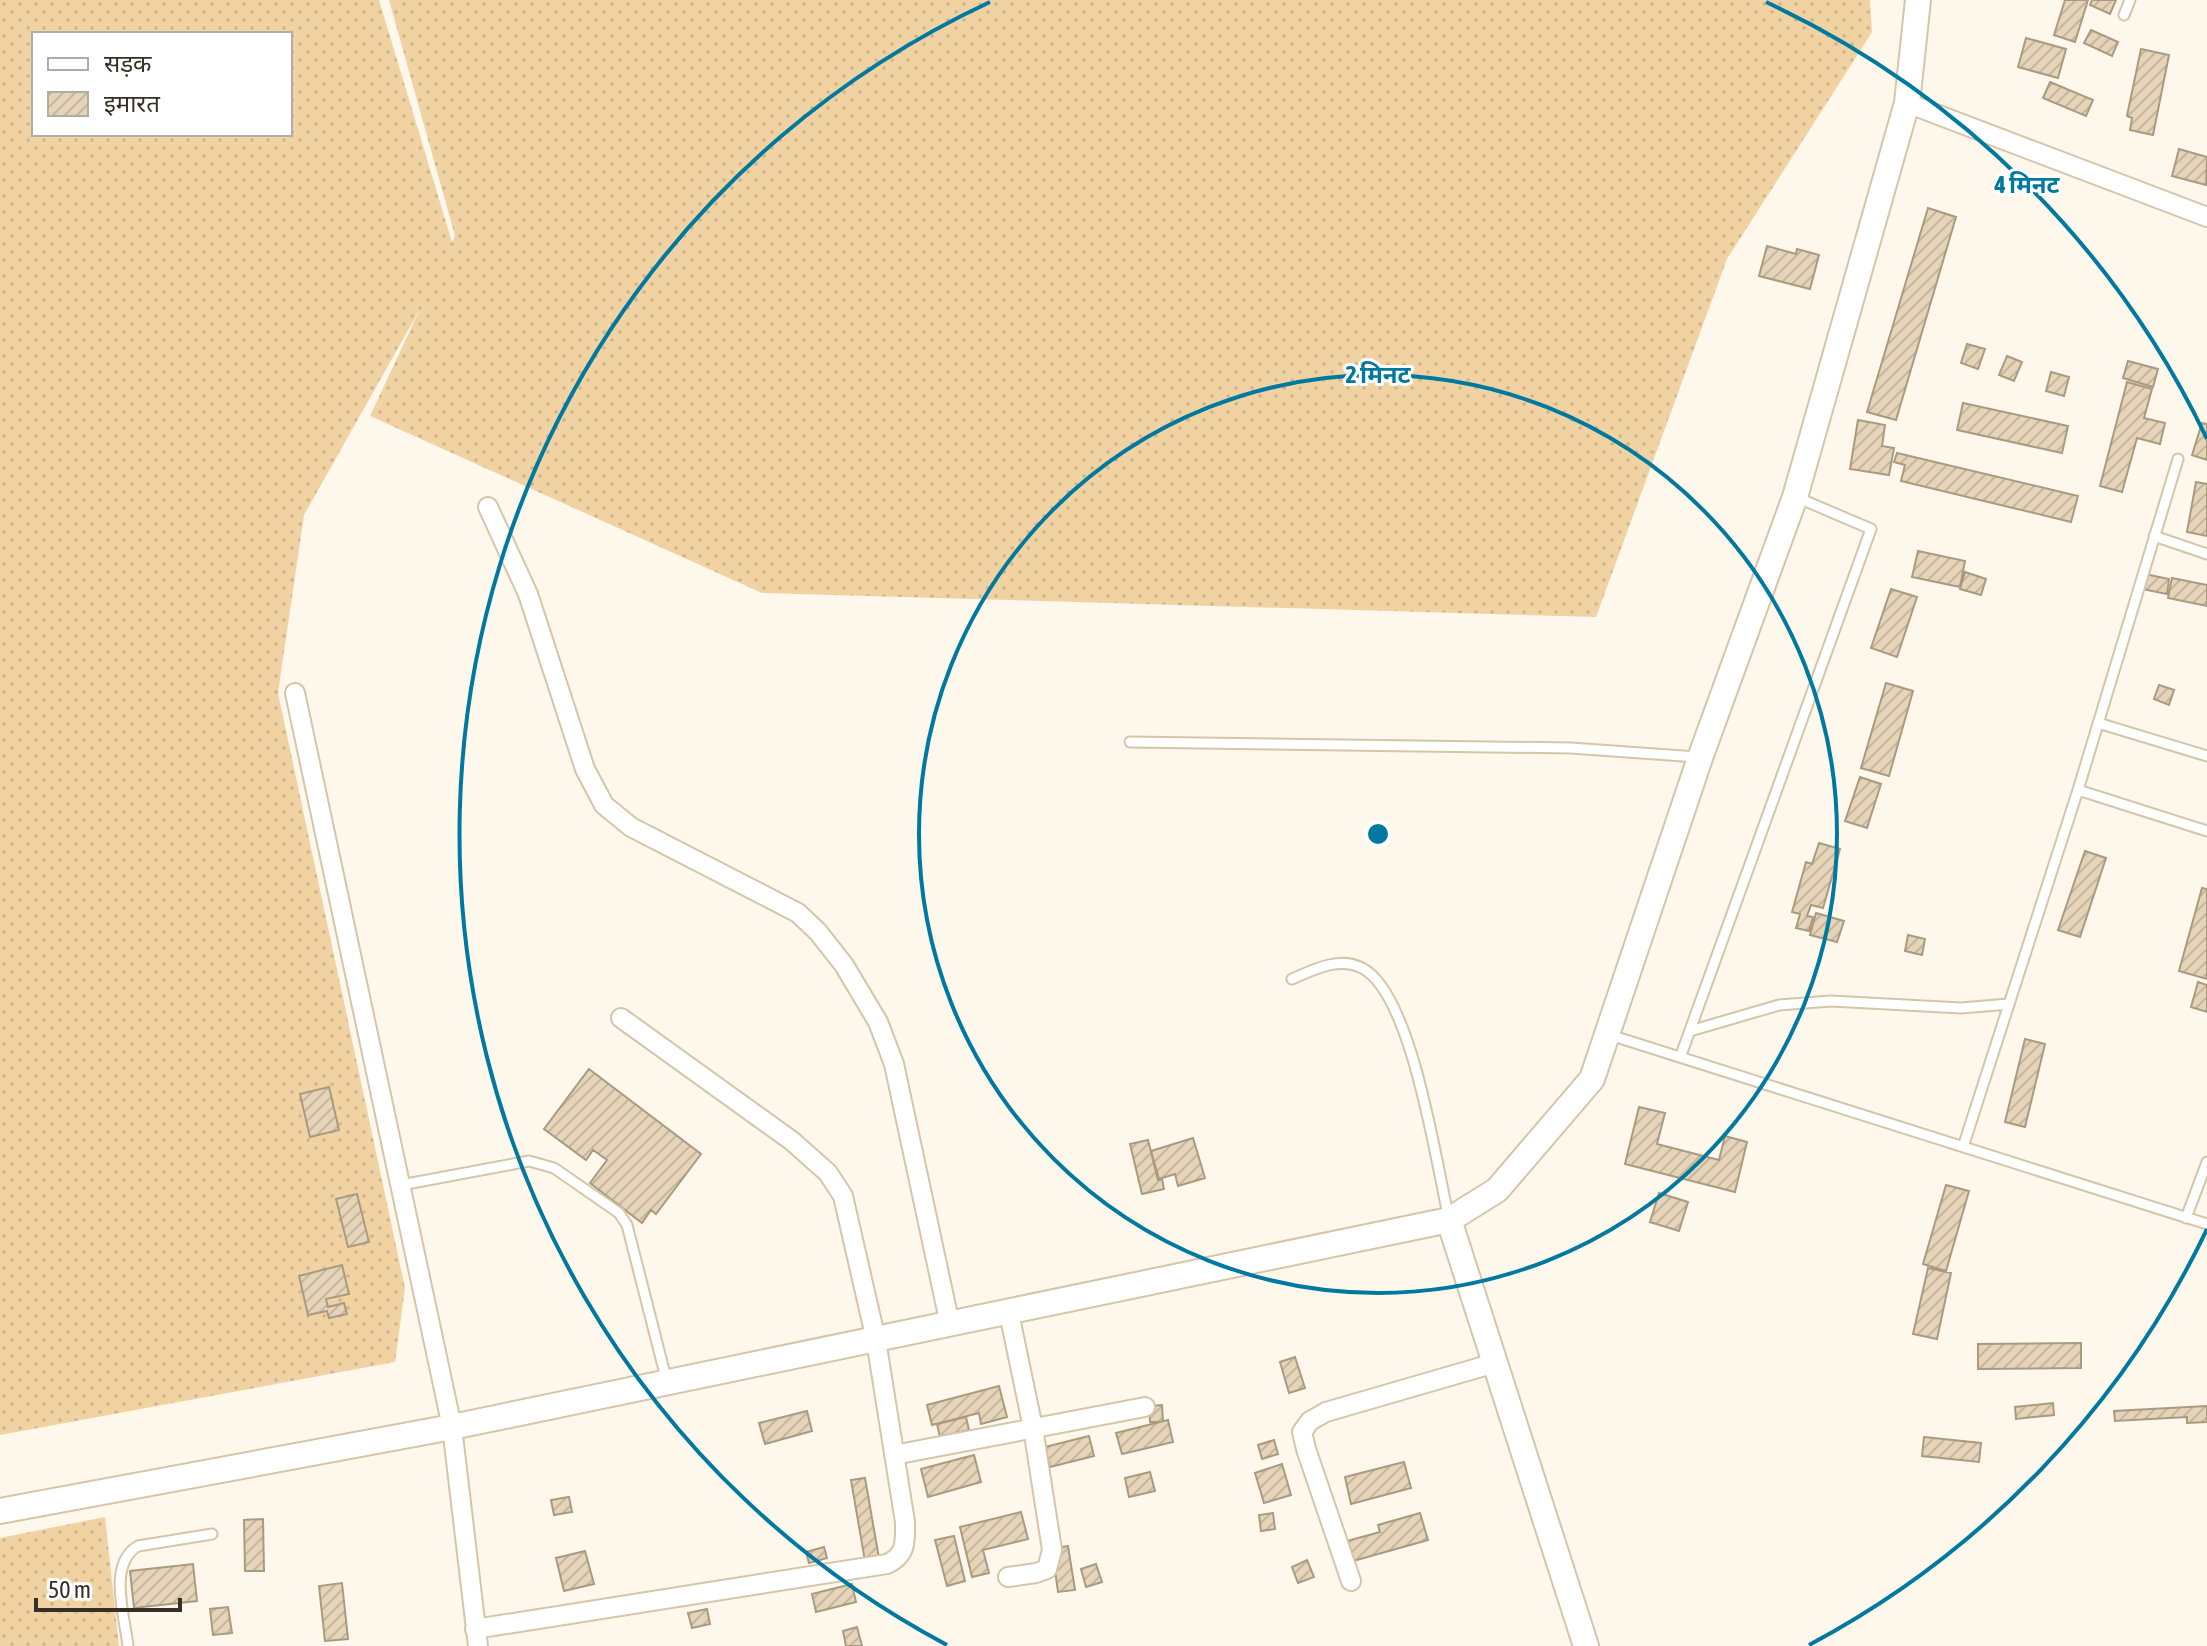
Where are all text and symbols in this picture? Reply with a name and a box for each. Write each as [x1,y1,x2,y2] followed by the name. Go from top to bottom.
[32,32,292,136] legend
[104,50,152,77] text: सड़क
[104,90,161,117] text: इमारत
[1994,171,2061,198] text: 4 मिनट
[1346,361,1412,388] text: 2 मिनट
[1364,820,1392,848] centre of rings
[36,1562,180,1612] scale bar
[48,1576,91,1603] text: 50 m

